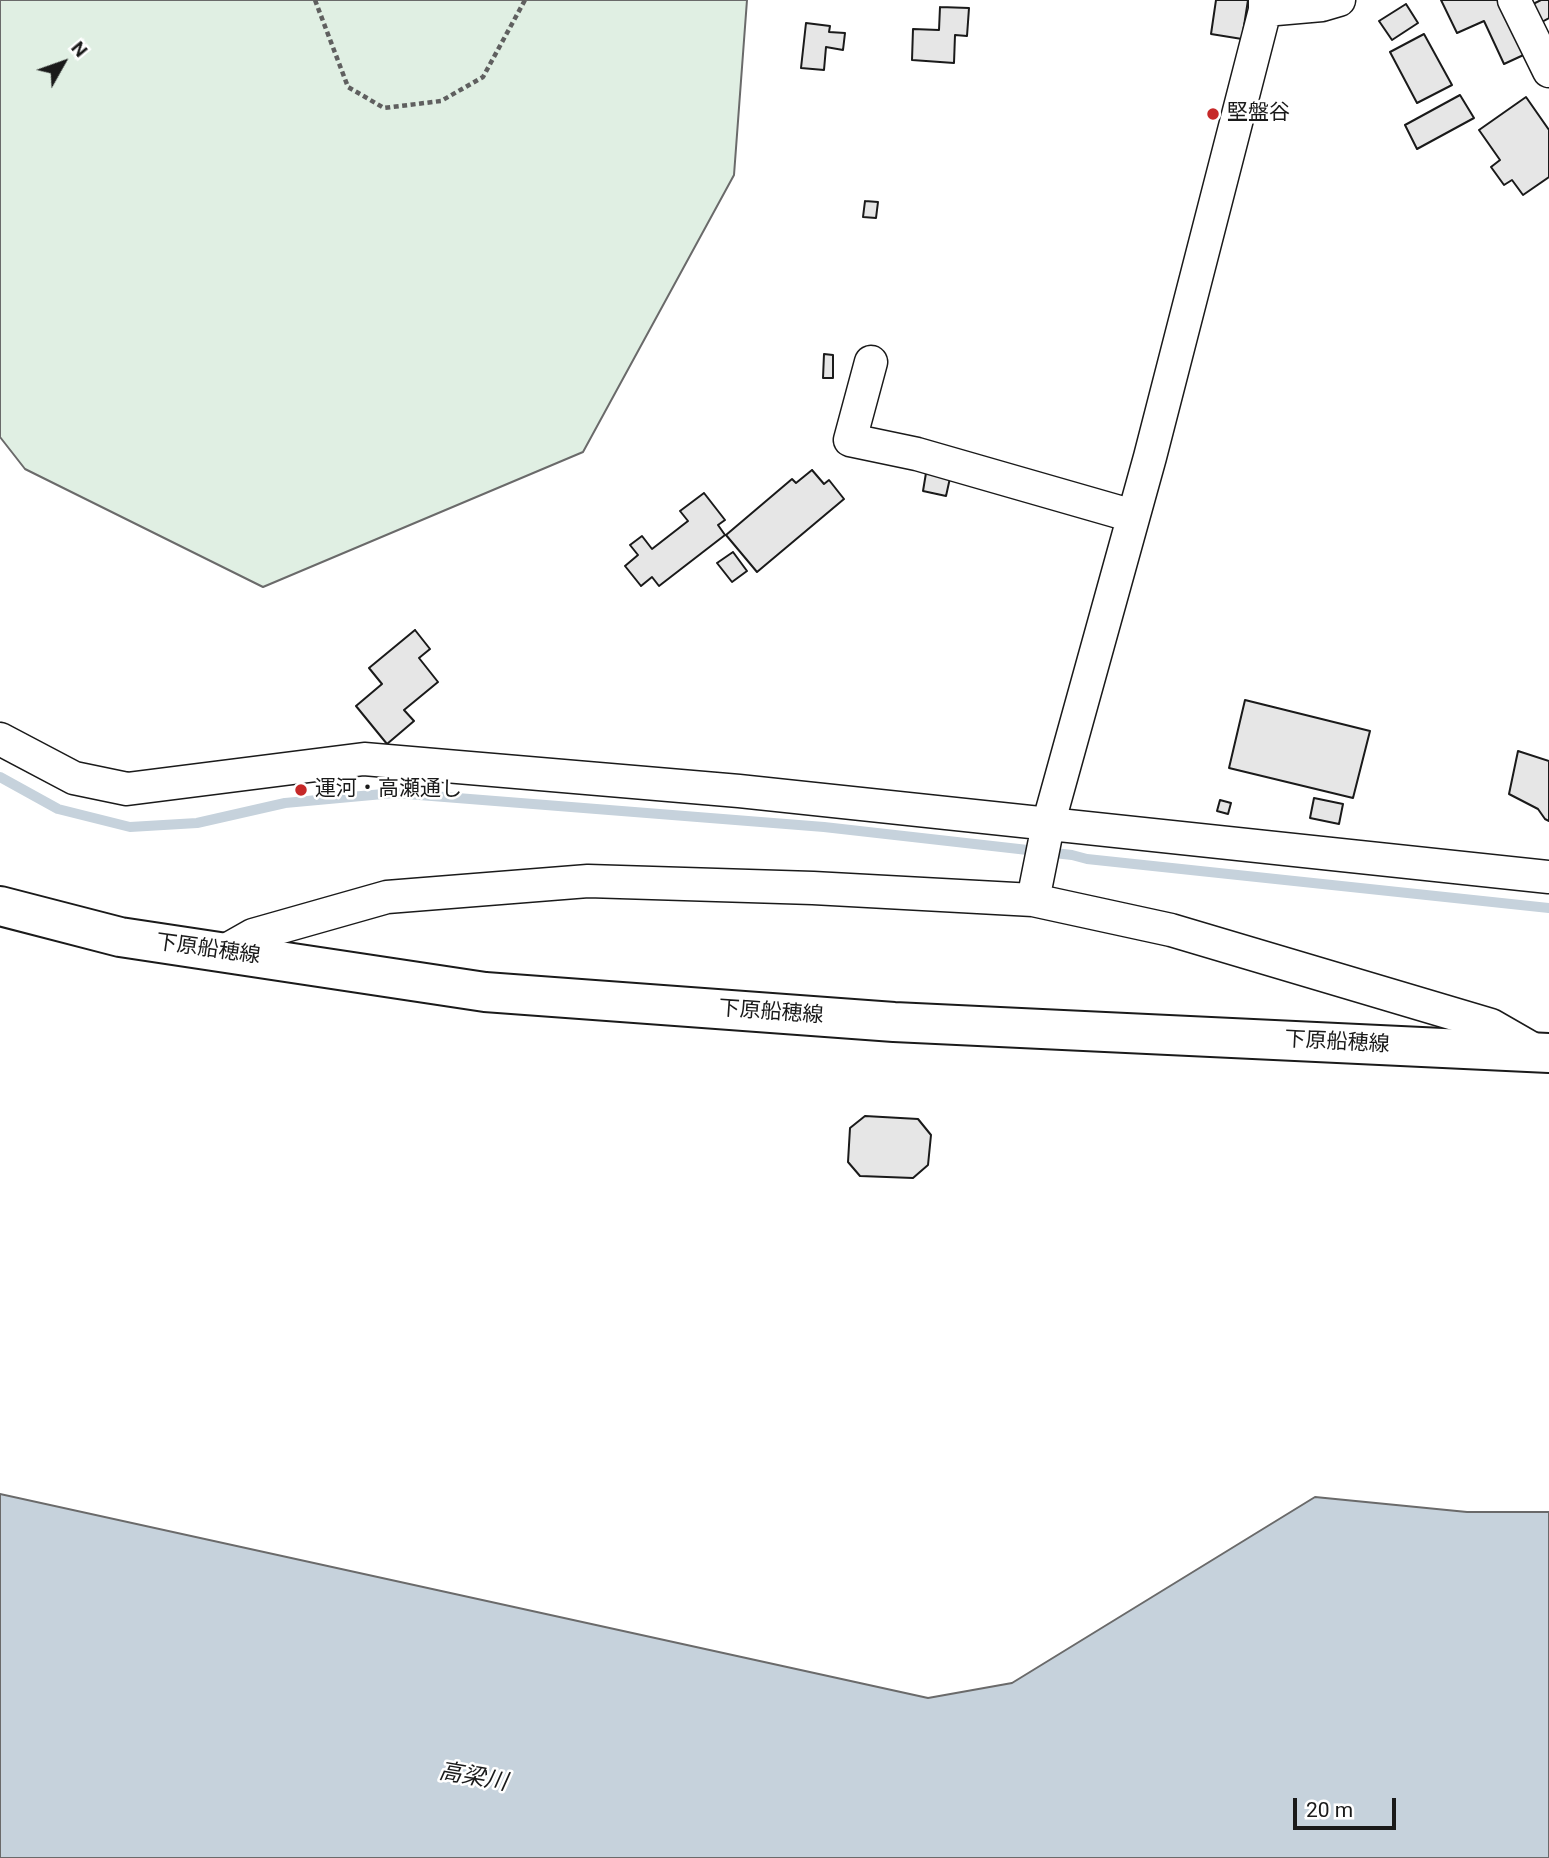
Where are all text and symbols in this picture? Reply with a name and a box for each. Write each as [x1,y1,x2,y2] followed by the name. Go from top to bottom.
[28,28,98,98] north arrow
[66,37,93,62] text: N
[1227,101,1290,127] place label: 堅盤谷
[1205,106,1221,122] marker: 堅盤谷
[315,777,462,803] place label: 運河・高瀬通し
[293,782,309,798] marker: 運河・高瀬通し
[154,930,262,970] street label: 下原船穂線
[718,997,824,1029] street label: 下原船穂線
[1284,1028,1390,1058] street label: 下原船穂線
[437,1758,509,1798] water label: 高梁川
[1297,1784,1400,1828] scale bar
[1306,1798,1353,1822] text: 20 m

